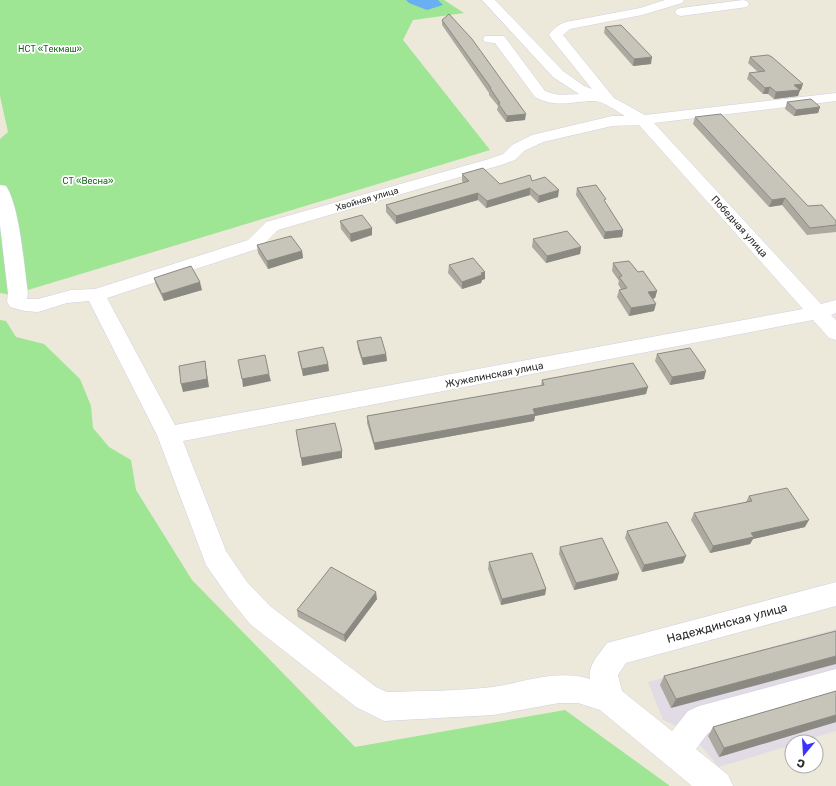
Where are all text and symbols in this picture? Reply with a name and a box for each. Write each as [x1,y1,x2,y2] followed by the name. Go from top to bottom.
[18,44,83,54] park label: НСТ «Текмаш»
[63,176,114,186] park label: СТ «Весна»
[334,185,400,213] street label: Хвойная улица
[709,193,770,260] street label: Победная улица
[444,360,544,390] street label: Жужелинская улица
[665,600,789,646] street label: Надеждинская улица
[784,734,824,774] north arrow
[795,756,807,770] text: С

